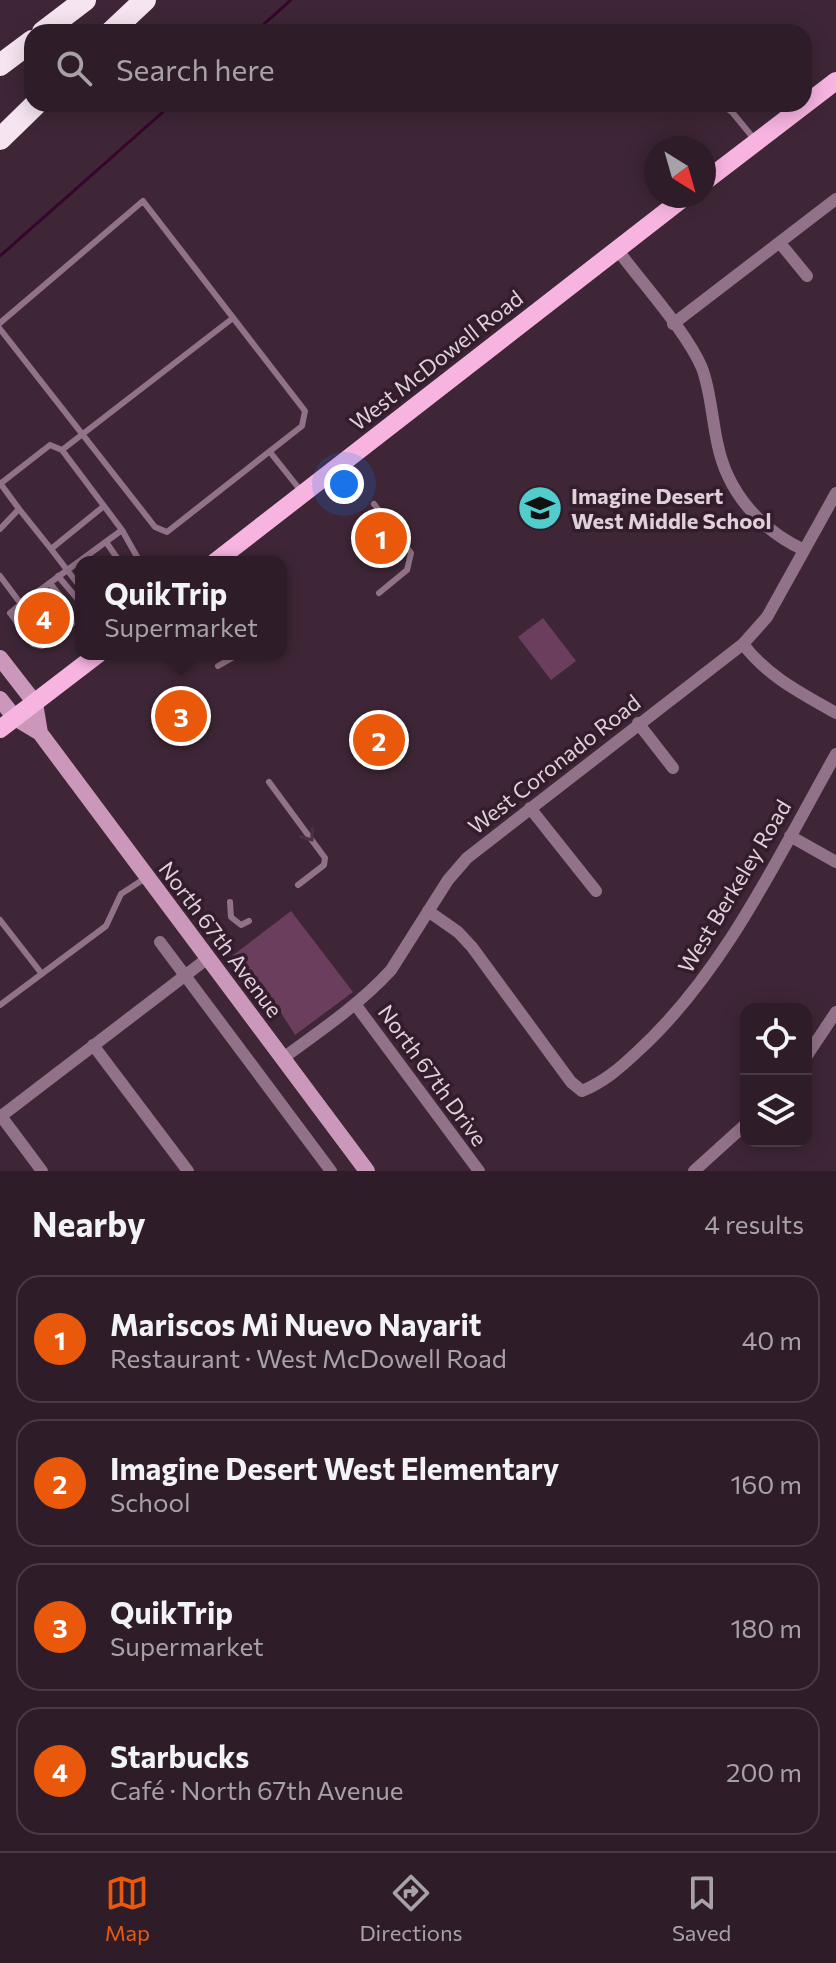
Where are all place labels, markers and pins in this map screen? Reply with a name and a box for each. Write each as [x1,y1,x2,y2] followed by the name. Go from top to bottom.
[571,482,771,534] place label: Imagine Desert West Middle School
[516,484,564,532] school or university icon: Imagine Desert West Middle School
[355,508,407,568] pin: 1
[18,588,70,648] pin: 4
[155,686,207,746] pin: 3
[353,710,405,770] pin: 2

